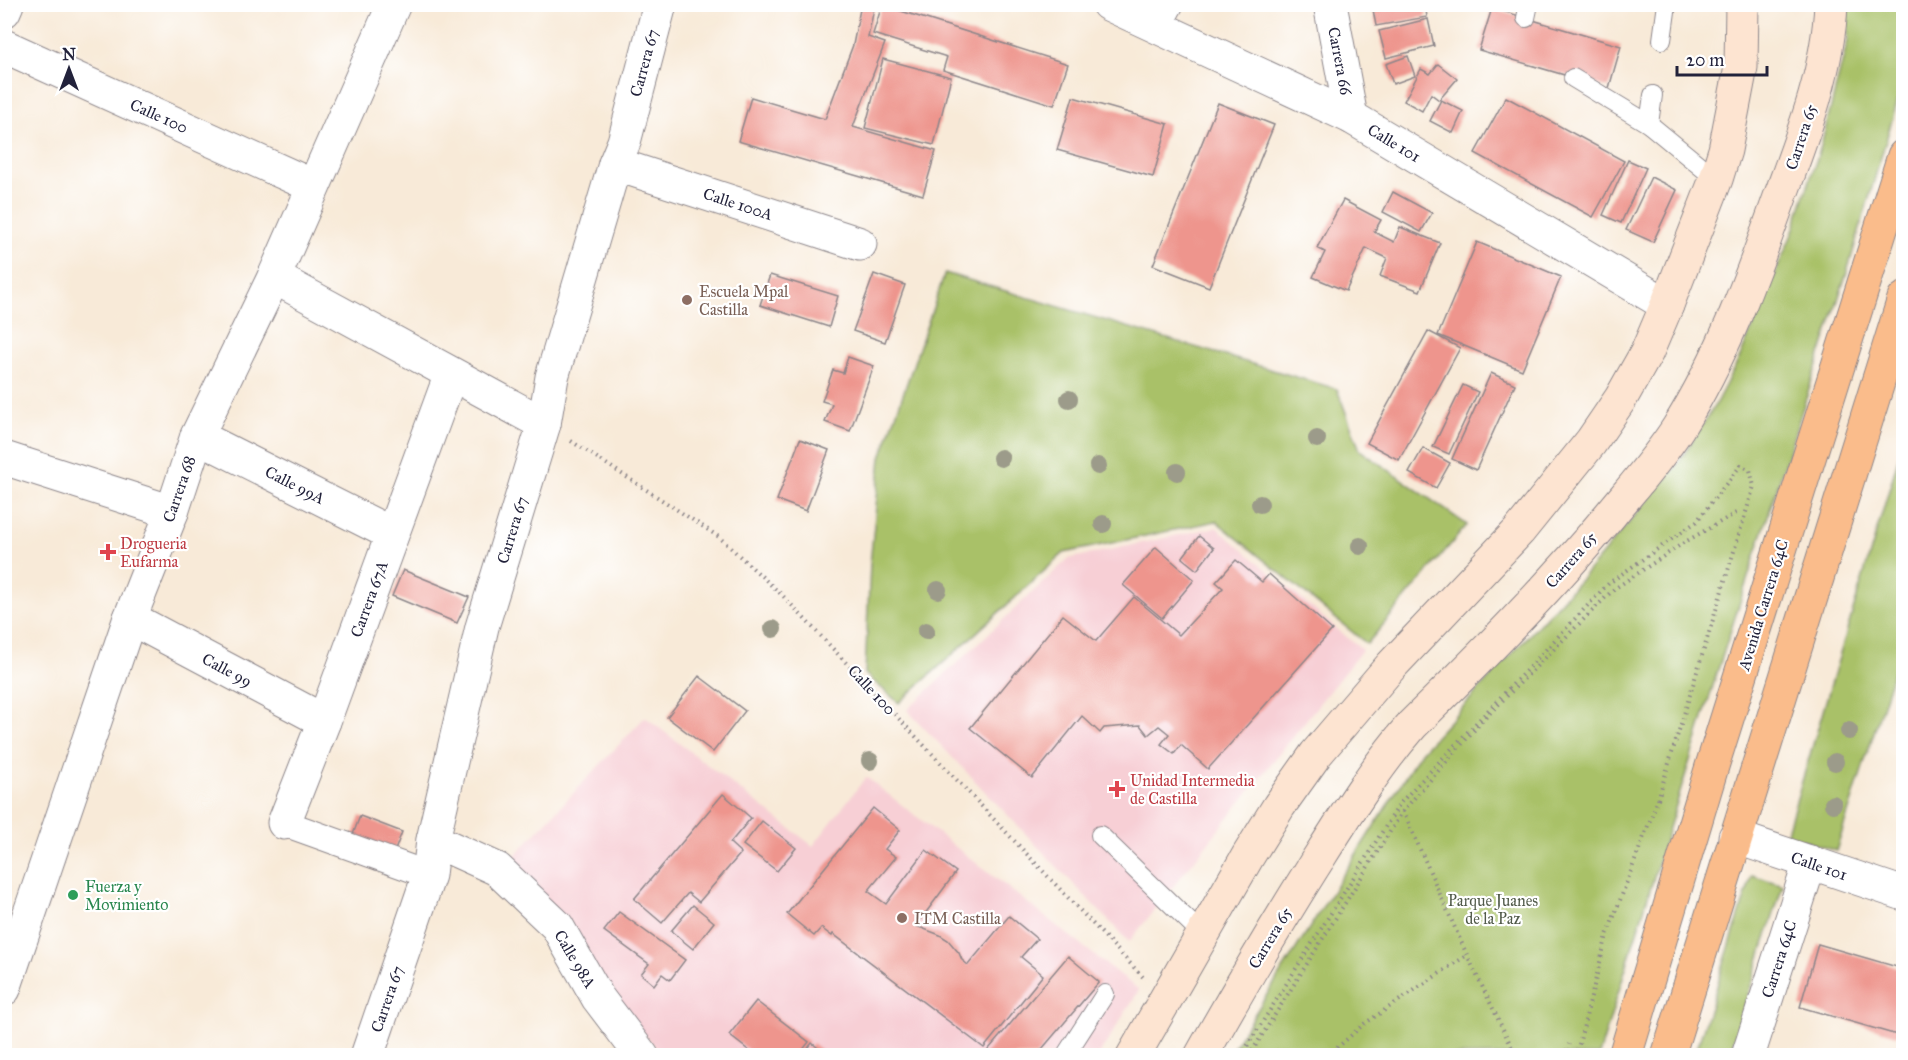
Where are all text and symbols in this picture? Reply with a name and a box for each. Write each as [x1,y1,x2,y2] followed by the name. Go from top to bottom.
[1324,25,1356,97] street label: Carrera 66
[626,27,662,99] street label: Carrera 67
[39,39,99,99] north arrow
[1677,39,1767,77] scale bar
[62,45,76,64] text: N
[1686,49,1724,71] text: 20 m
[127,95,191,137] street label: Calle 100
[1781,101,1821,172] street label: Carrera 65
[1364,120,1424,166] street label: Calle 101
[701,184,775,224] street label: Calle 100A
[699,282,789,319] place label: Escuela Mpal Castilla
[680,293,694,307] marker: Escuela Mpal Castilla
[159,453,199,525] street label: Carrera 68
[262,462,328,508] street label: Calle 99A
[493,494,531,566] street label: Carrera 67
[1542,528,1601,592] street label: Carrera 65
[120,534,187,571] place label: Drogueria Eufarma
[1734,537,1792,674] street label: Avenida Carrera 64C
[101,545,115,559] marker: Drogueria Eufarma
[346,558,392,640] street label: Carrera 67A
[199,649,255,691] street label: Calle 99
[844,661,900,719] street label: Calle 100
[1130,771,1255,808] place label: Unidad Intermedia de Castilla
[1108,780,1126,798] marker: Unidad Intermedia de Castilla
[1788,848,1850,884] street label: Calle 101
[85,877,168,914] place label: Fuerza y Movimiento
[66,888,80,902] marker: Fuerza y Movimiento
[1448,891,1538,928] park label: Parque Juanes de la Paz
[1244,903,1296,972] street label: Carrera 65
[914,909,1001,928] place label: ITM Castilla
[895,911,909,925] marker: ITM Castilla
[1758,918,1800,1000] street label: Carrera 64C
[550,927,600,992] street label: Calle 98A
[367,963,407,1035] street label: Carrera 67

